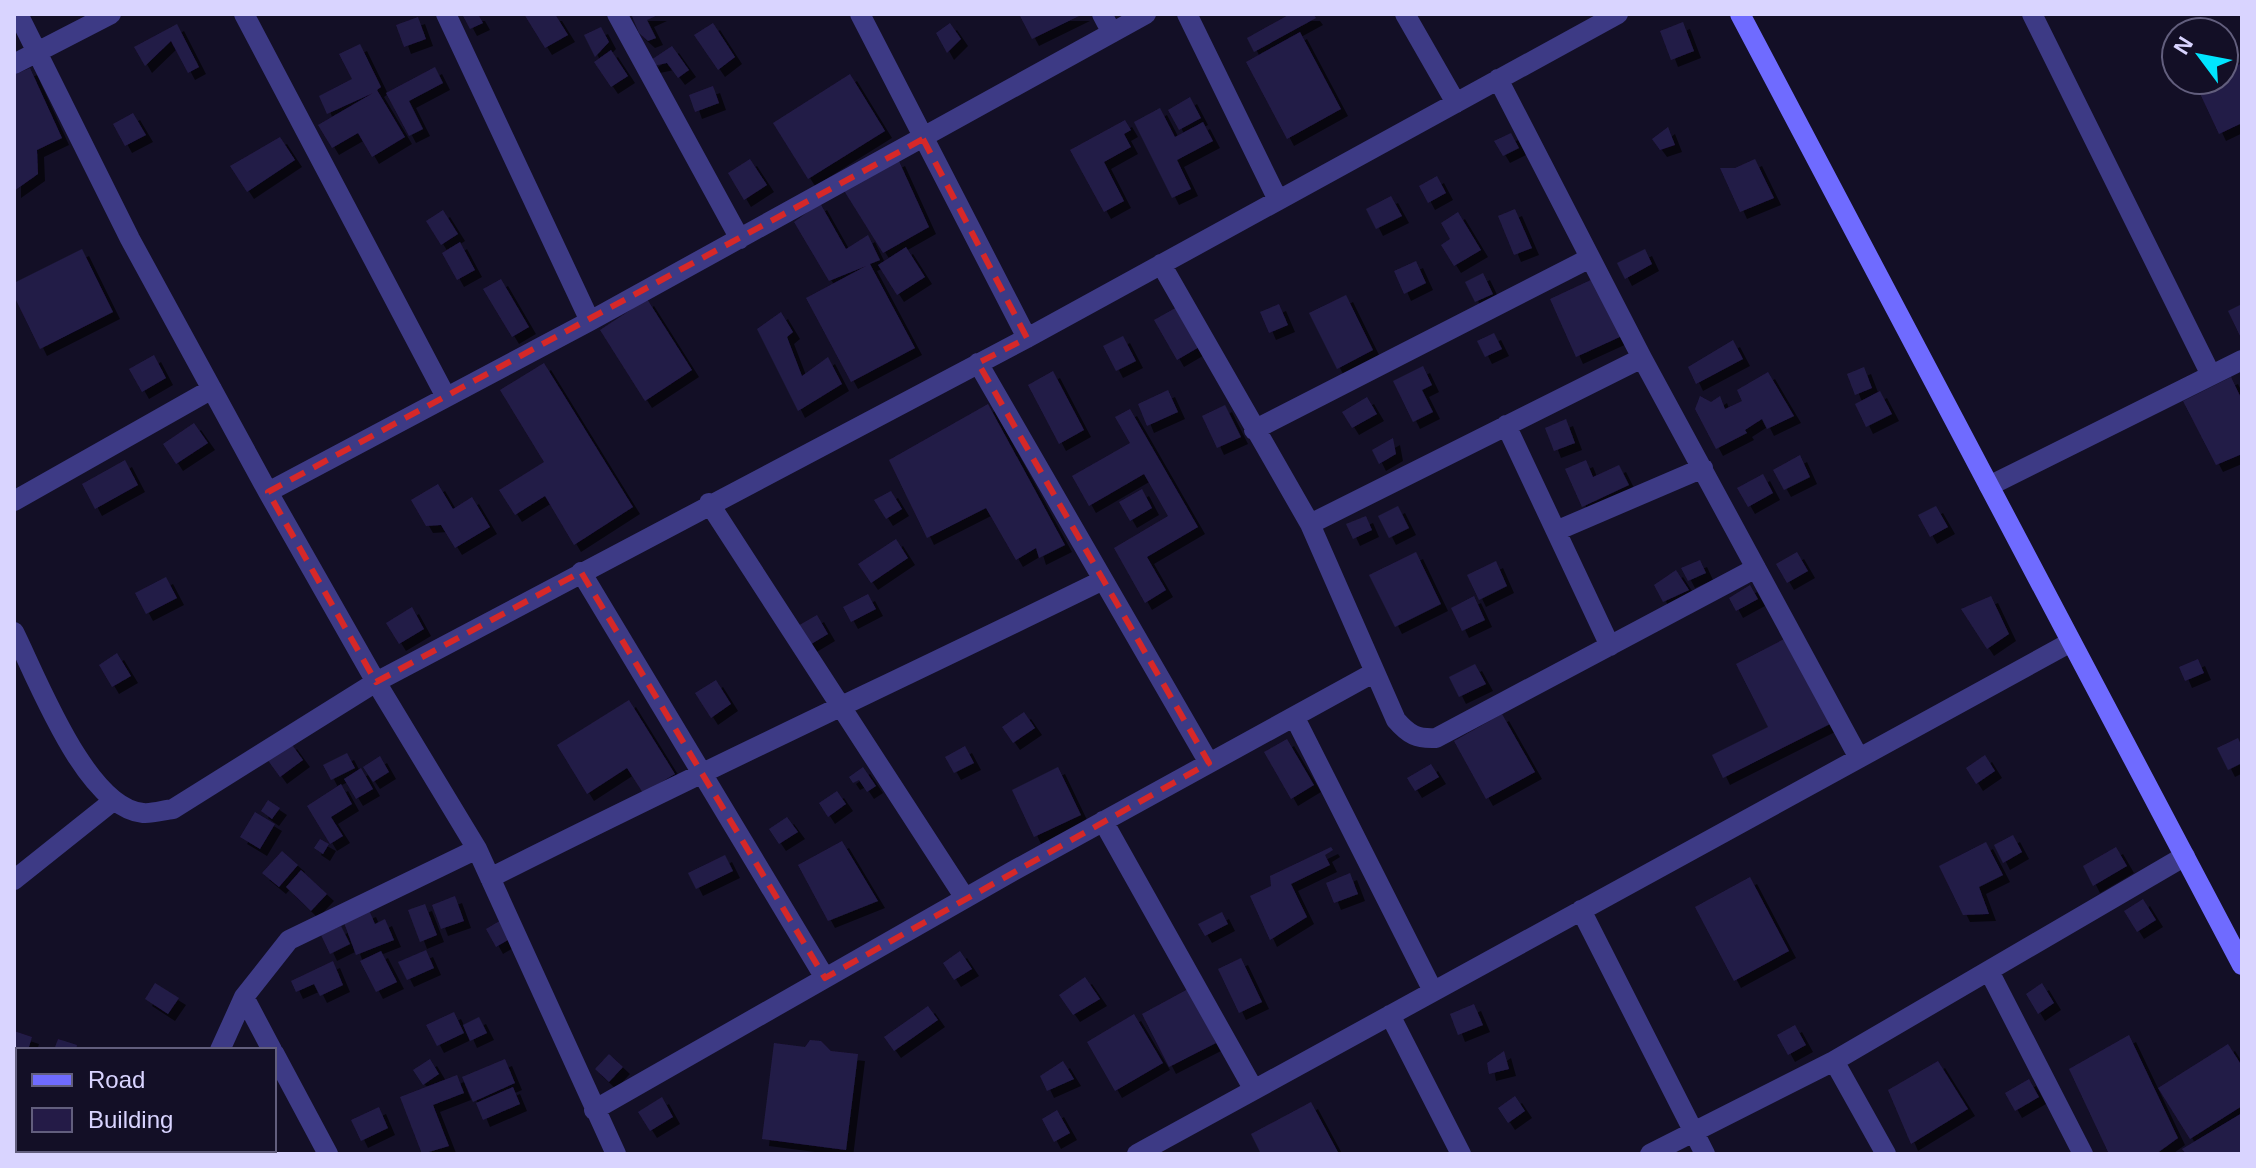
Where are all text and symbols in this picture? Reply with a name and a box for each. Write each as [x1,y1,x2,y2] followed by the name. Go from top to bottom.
[2160,16,2240,96] north arrow
[2169,32,2198,59] text: N
[16,1048,276,1152] legend
[88,1066,145,1093] text: Road
[88,1106,173,1133] text: Building

